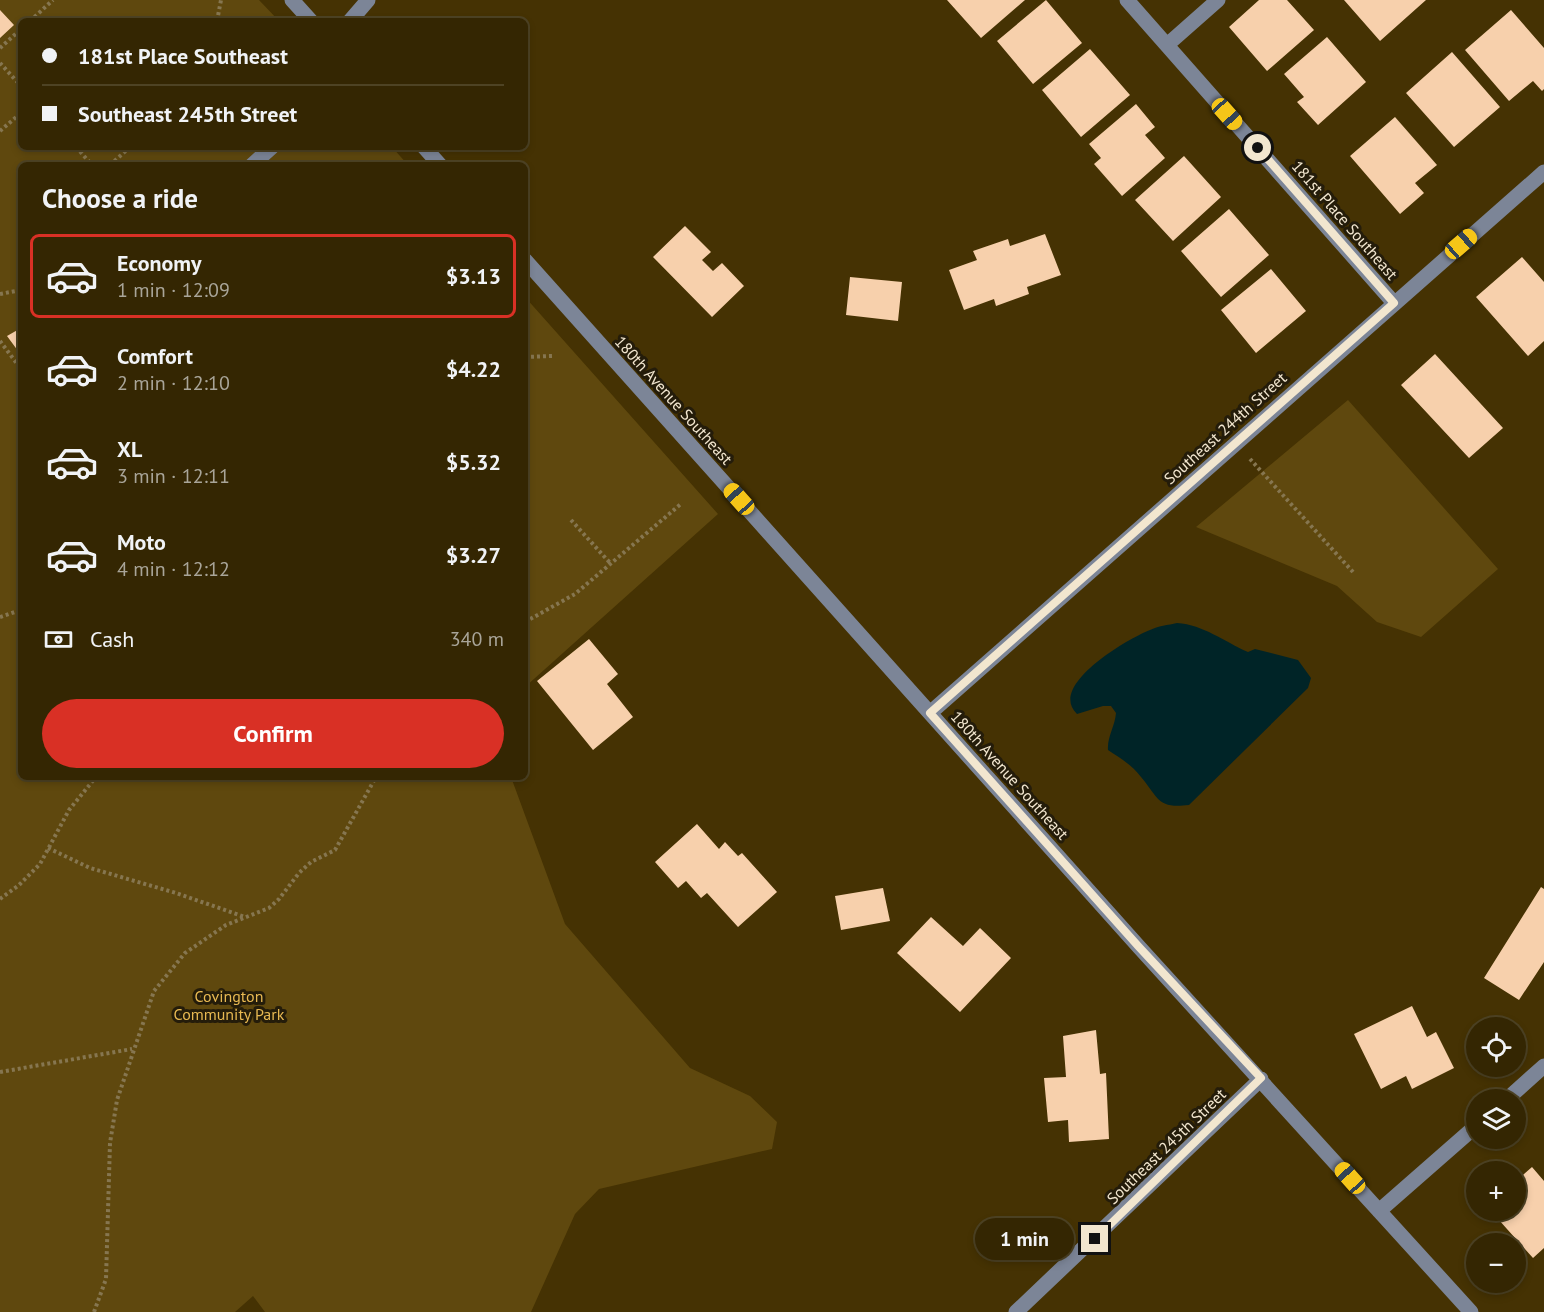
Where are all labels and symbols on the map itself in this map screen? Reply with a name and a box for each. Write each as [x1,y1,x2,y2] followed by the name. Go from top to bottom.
[1208,95,1246,133] car
[1244,134,1271,161] route start
[1288,156,1403,284] street label: 181st Place Southeast
[1442,225,1480,263] car
[611,331,737,469] street label: 180th Avenue Southeast
[1160,367,1291,488] street label: Southeast 244th Street
[720,480,758,518] car
[947,706,1073,844] street label: 180th Avenue Southeast
[174,986,285,1024] park label: Covington Community Park
[1102,1084,1230,1208] street label: Southeast 245th Street
[1331,1159,1369,1197] car
[975,1218,1074,1260] callout: 1 min
[1081,1225,1108,1252] route end

